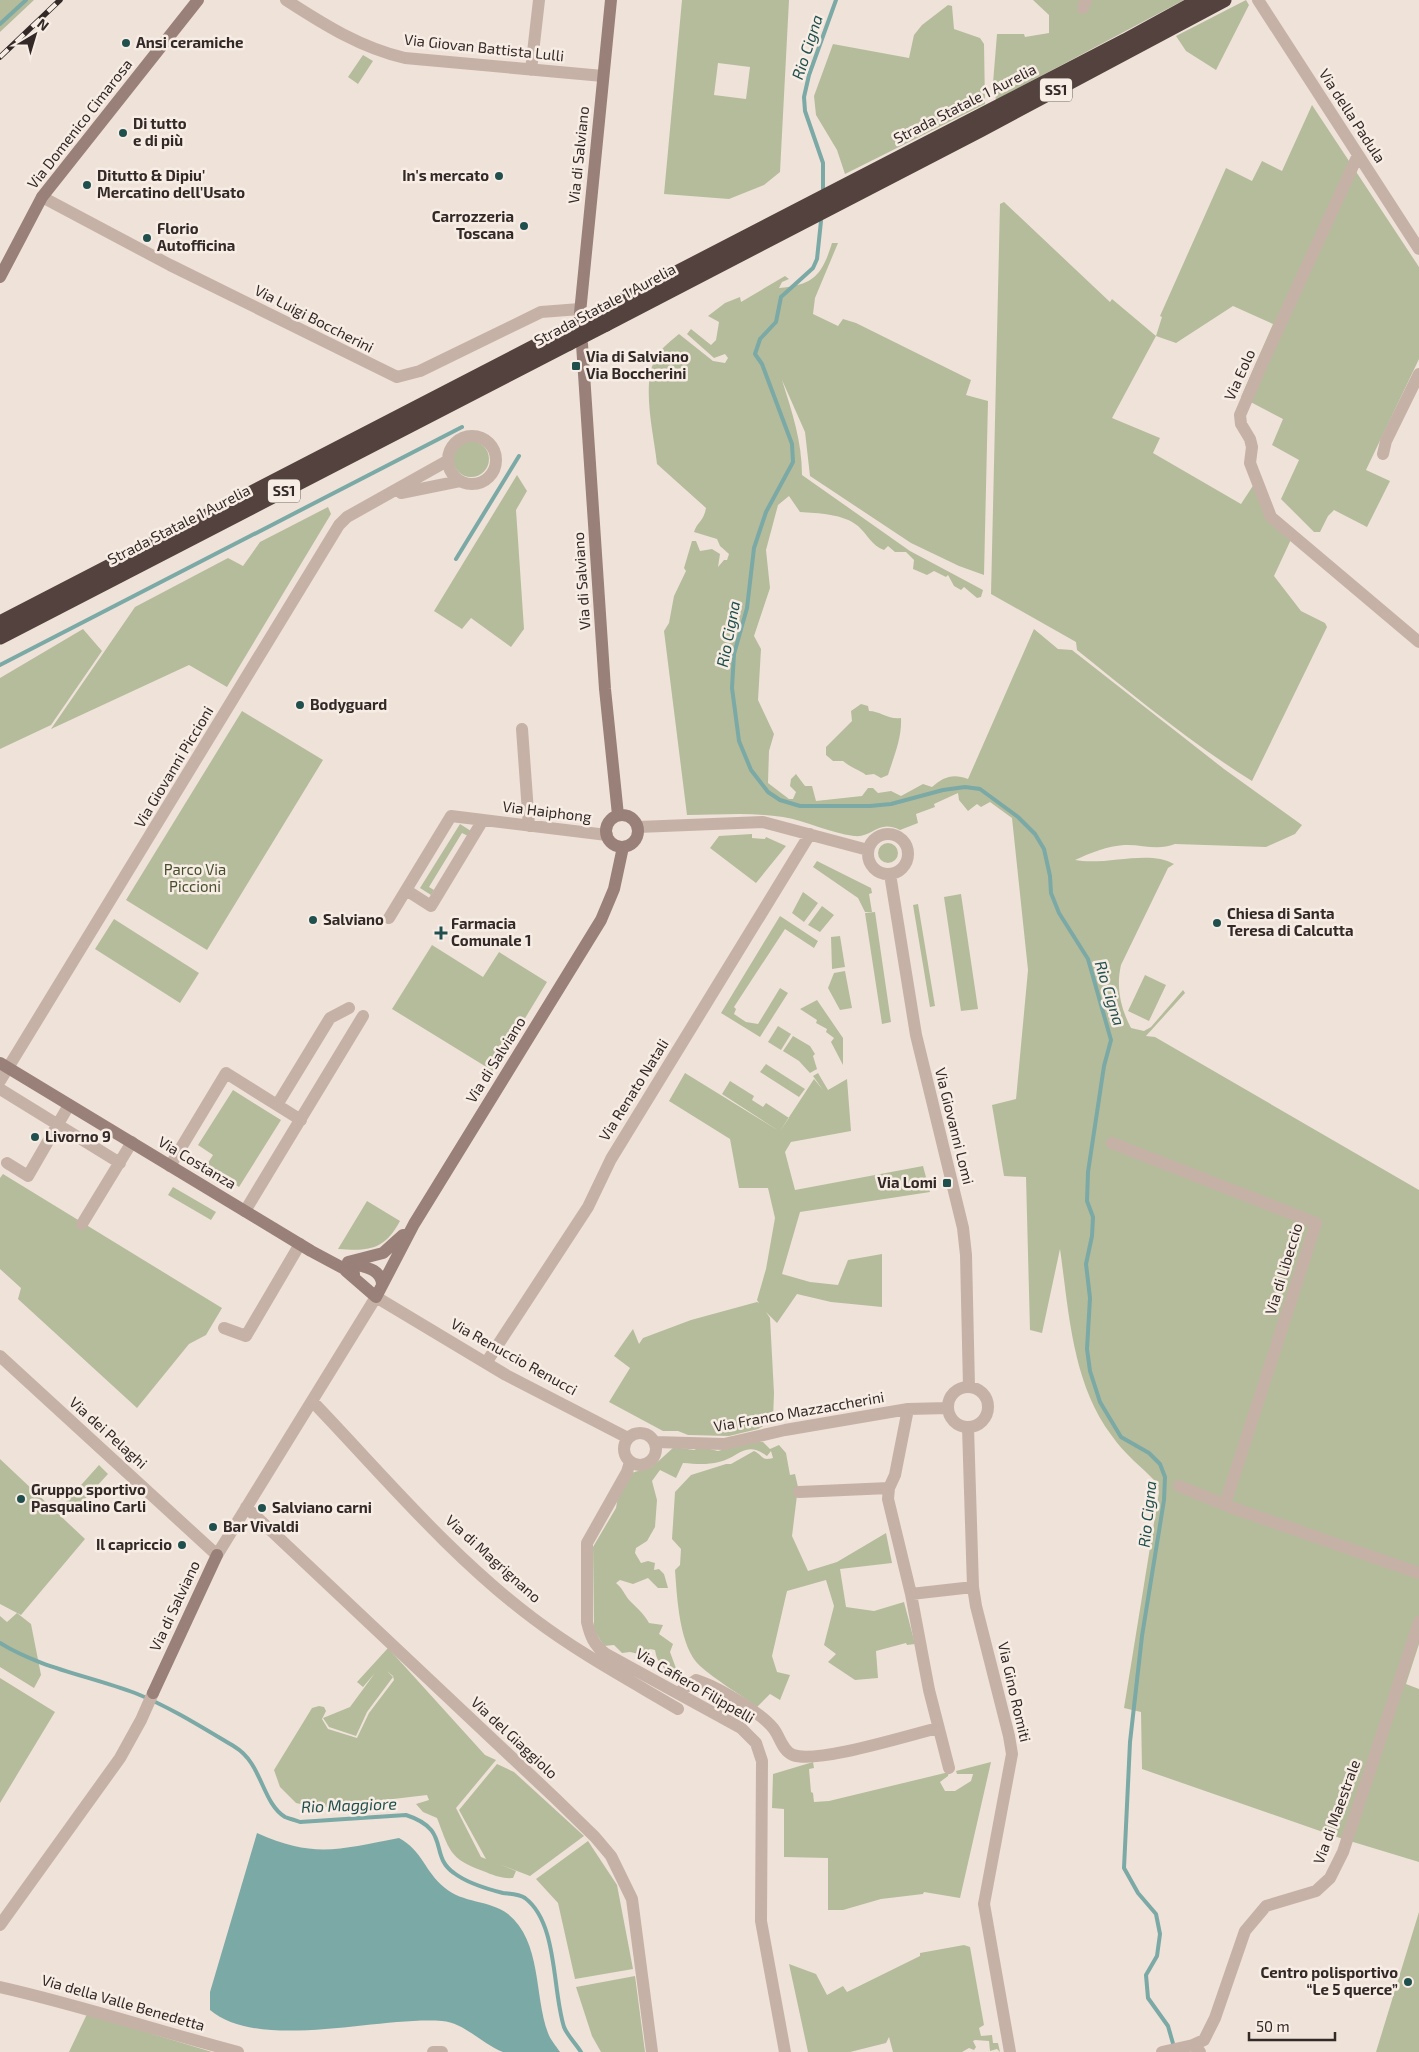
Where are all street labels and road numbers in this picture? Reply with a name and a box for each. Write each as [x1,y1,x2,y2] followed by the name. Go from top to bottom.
[403,30,565,64] street label: Via Giovan Battista Lulli
[23,55,135,192] street label: Via Domenico Cimarosa
[890,59,1039,147] street label: Strada Statale 1 Aurelia
[1316,65,1390,166] street label: Via della Padula
[1040,78,1072,102] road number: SS1
[564,105,592,205] street label: Via di Salviano
[531,259,678,349] street label: Strada Statale 1 Aurelia
[252,280,377,356] street label: Via Luigi Boccherini
[1220,346,1258,403] street label: Via Eolo
[104,480,253,568] street label: Strada Statale 1 Aurelia
[268,480,300,502] road number: SS1
[569,532,593,631] street label: Via di Salviano
[130,703,216,830] street label: Via Giovanni Piccioni
[502,797,593,825] street label: Via Haiphong
[462,1013,529,1106] street label: Via di Salviano
[594,1035,672,1144] street label: Via Renato Natali
[932,1066,978,1186] street label: Via Giovanni Lomi
[155,1132,240,1192] street label: Via Costanza
[1261,1221,1306,1317] street label: Via di Libeccio
[448,1314,581,1398] street label: Via Renuccio Renucci
[712,1387,885,1435] street label: Via Franco Mazzaccherini
[66,1393,151,1472] street label: Via dei Pelaghi
[442,1511,545,1606] street label: Via di Magrignano
[145,1557,203,1654] street label: Via di Salviano
[995,1640,1035,1744] street label: Via Gino Romiti
[633,1644,758,1726] street label: Via Cafiero Filippelli
[468,1693,562,1782] street label: Via del Giaggiolo
[1309,1757,1363,1866] street label: Via di Maestrale
[40,1970,207,2034] street label: Via della Valle Benedetta

